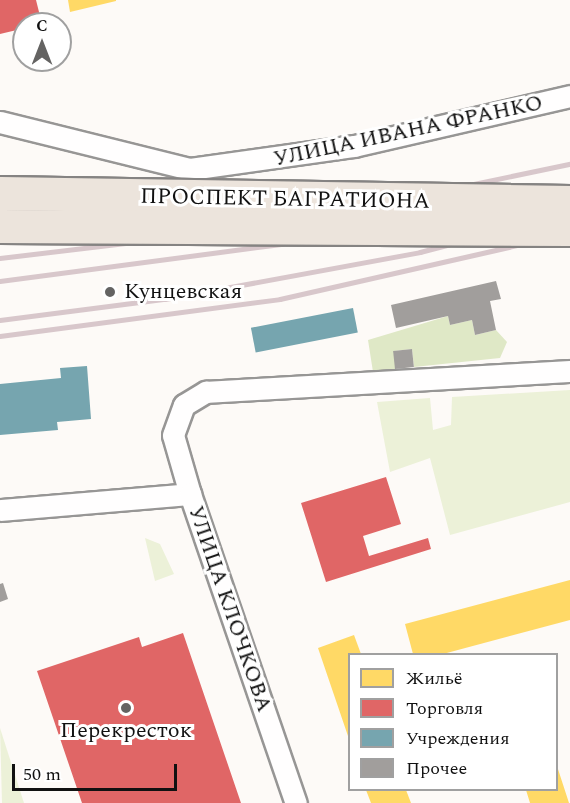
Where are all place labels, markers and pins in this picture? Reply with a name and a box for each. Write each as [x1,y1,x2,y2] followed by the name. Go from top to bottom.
[124,279,242,305] place label: Кунцевская
[101,283,119,301] marker: Кунцевская
[119,701,133,715] marker: Перекресток
[60,718,192,744] place label: Перекресток

